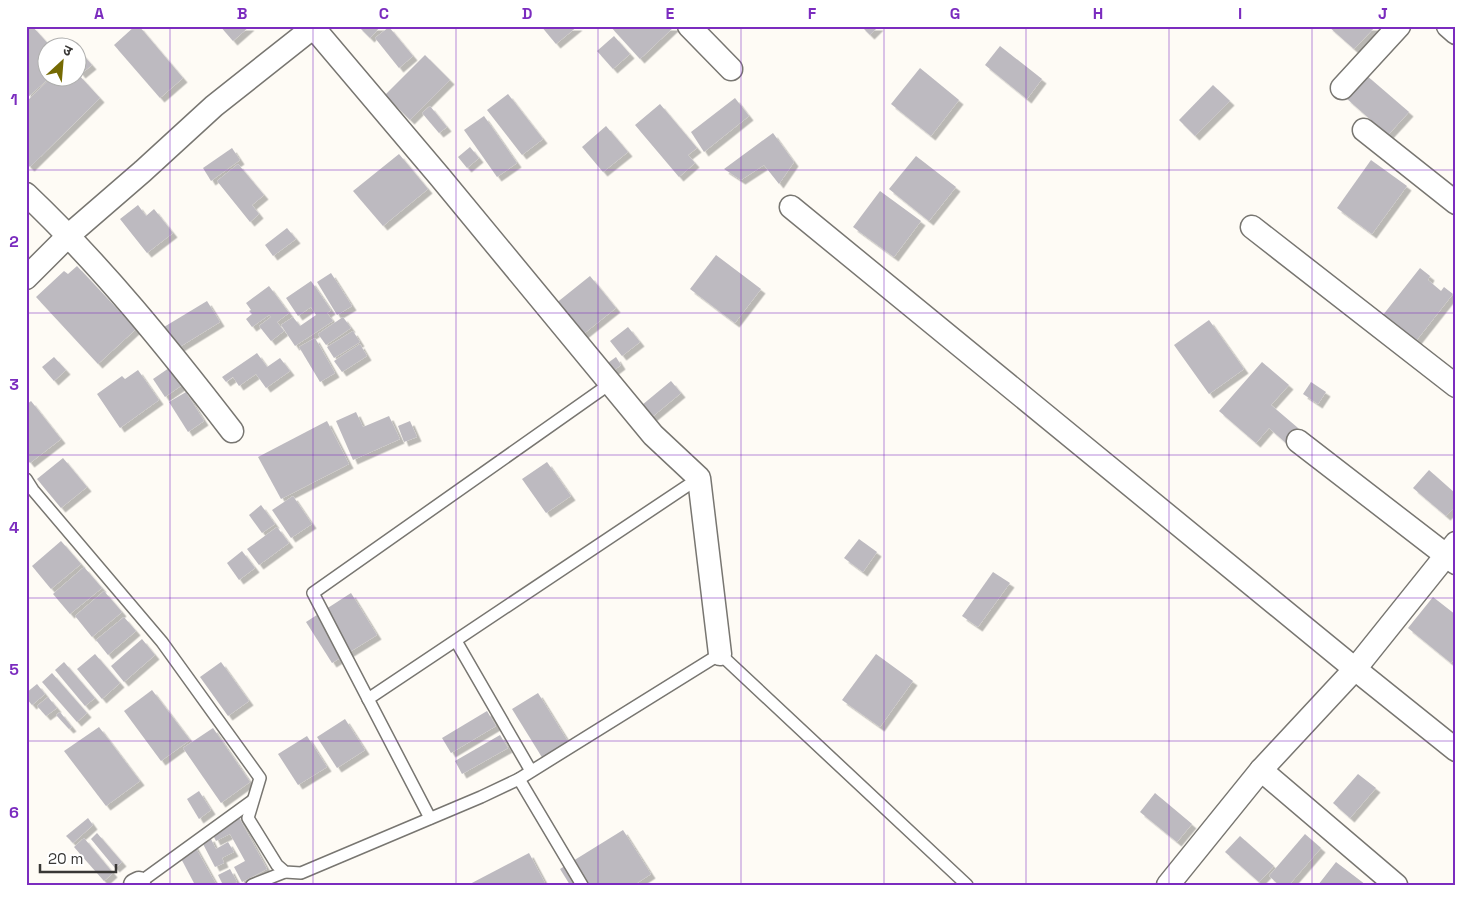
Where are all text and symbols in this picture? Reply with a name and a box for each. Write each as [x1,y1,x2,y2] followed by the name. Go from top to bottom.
[94,3,104,24] text: A
[237,3,247,24] text: B
[379,3,389,24] text: C
[522,3,532,24] text: D
[666,3,675,24] text: E
[808,3,817,24] text: F
[950,3,960,24] text: G
[1093,3,1103,24] text: H
[1238,3,1242,24] text: I
[1378,3,1388,24] text: J
[38,38,88,88] north arrow
[60,40,76,61] text: उ
[10,89,18,110] text: 1
[9,231,19,252] text: 2
[9,374,19,395] text: 3
[9,517,19,538] text: 4
[9,659,19,680] text: 5
[9,802,19,823] text: 6
[40,841,116,873] scale bar
[48,849,83,868] text: 20 m

